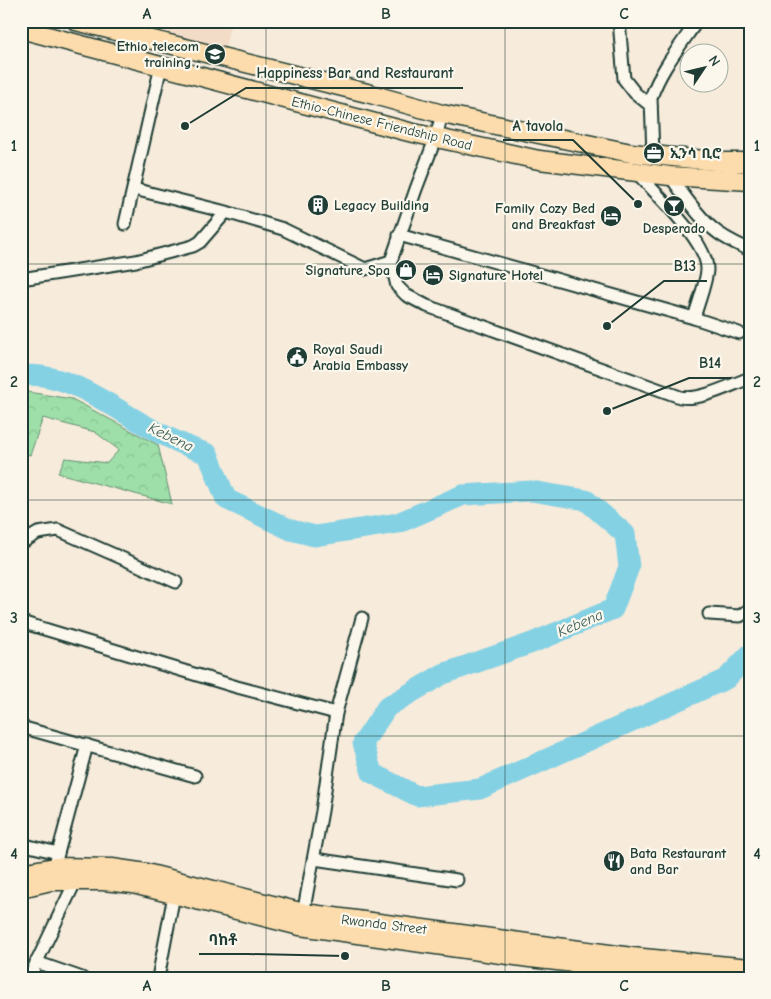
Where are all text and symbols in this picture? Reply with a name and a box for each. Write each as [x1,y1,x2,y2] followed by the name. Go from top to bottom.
[143,5,152,23] text: A
[381,5,391,23] text: B
[619,5,629,23] text: C
[117,38,199,71] place label: Ethio telecom training ,
[203,42,227,66] school or university icon: Ethio telecom training ,
[678,42,728,92] north arrow
[705,52,724,69] text: N
[246,58,463,88] callout: Happiness Bar and Restaurant
[256,64,455,82] text: Happiness Bar and Restaurant
[290,93,474,154] street label: Ethio-Chinese Friendship Road
[503,110,573,140] callout: A tavola
[513,117,563,135] text: A tavola
[11,137,17,155] text: 1
[754,137,760,155] text: 1
[642,141,666,165] office icon: ኢንሳ ቢሮ
[670,145,722,162] place label: ኢንሳ ቢሮ
[306,193,330,217] building icon: Legacy Building
[662,194,686,218] bar icon: Desperado
[334,197,429,214] place label: Legacy Building
[495,200,595,233] place label: Family Cozy Bed and Breakfast
[599,204,623,228] hotel icon: Family Cozy Bed and Breakfast
[643,220,705,237] place label: Desperado
[664,251,707,281] callout: B13
[674,257,696,275] text: B13
[394,258,418,282] shop icon: Signature Spa
[306,262,390,279] place label: Signature Spa
[421,263,445,287] hotel icon: Signature Hotel
[449,267,543,284] place label: Signature Hotel
[313,341,409,374] place label: Royal Saudi Arabia Embassy
[285,345,309,369] public building icon: Royal Saudi Arabia Embassy
[689,348,731,378] callout: B14
[699,354,721,372] text: B14
[10,373,18,391] text: 2
[753,373,761,391] text: 2
[146,418,197,456] water label: Kebena
[555,605,606,641] water label: Kebena
[10,609,18,627] text: 3
[753,609,761,627] text: 3
[10,845,18,863] text: 4
[630,845,727,878] place label: Bata Restaurant and Bar
[753,845,761,863] text: 4
[602,849,626,873] restaurant icon: Bata Restaurant and Bar
[340,911,429,938] street label: Rwanda Street
[199,924,248,954] callout: ባከቶ
[209,931,238,949] text: ባከቶ
[143,977,152,995] text: A
[381,977,391,995] text: B
[619,977,629,995] text: C

